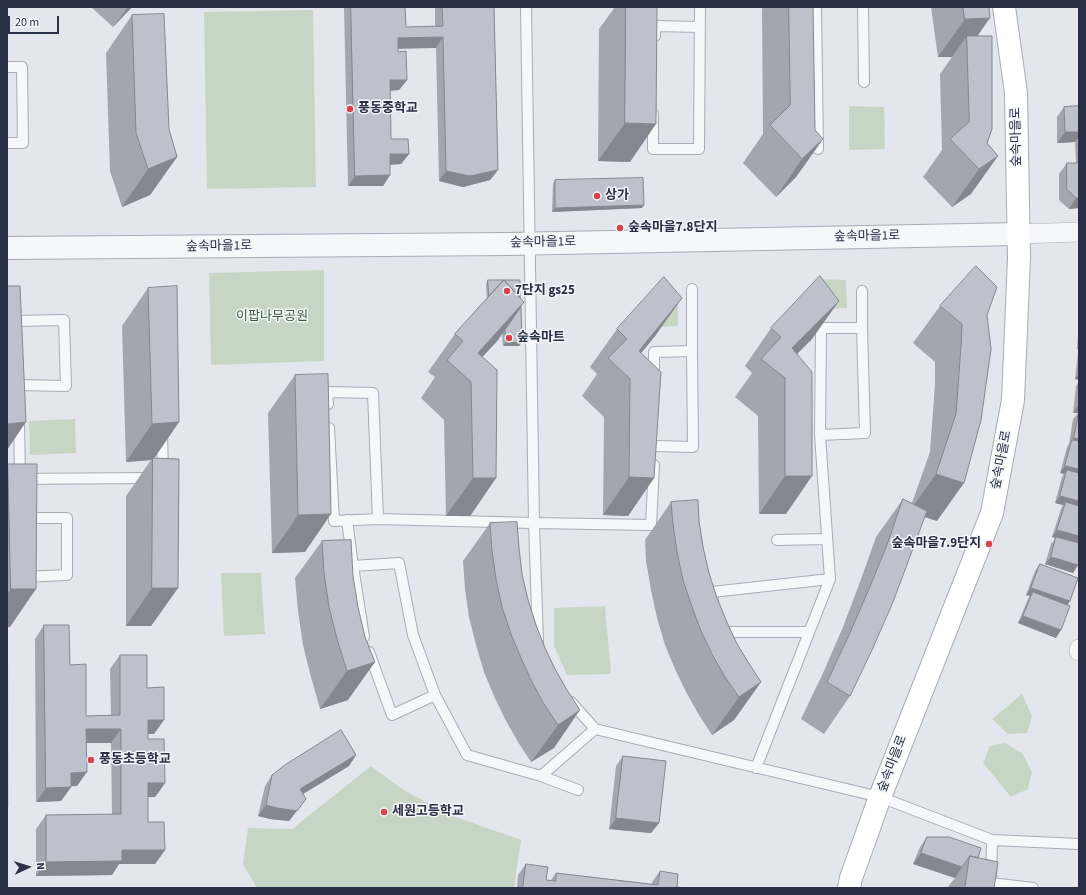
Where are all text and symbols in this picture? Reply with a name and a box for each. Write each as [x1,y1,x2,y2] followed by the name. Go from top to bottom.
[10,8,61,34] scale bar
[15,14,39,31] text: 20 m
[358,101,418,117] place label: 풍동중학교
[345,104,355,114] marker: 풍동중학교
[1009,107,1025,167] street label: 숲속마을로
[605,188,629,204] place label: 상가
[592,191,602,201] marker: 상가
[628,220,717,236] place label: 숲속마을7.8단지
[615,223,625,233] marker: 숲속마을7.8단지
[834,229,900,245] street label: 숲속마을1로
[510,235,576,251] street label: 숲속마을1로
[186,239,252,255] street label: 숲속마을1로
[515,283,575,299] place label: 7단지 gs25
[502,286,512,296] marker: 7단지 gs25
[236,309,308,325] park label: 이팝나무공원
[517,330,565,346] place label: 숲속마트
[504,333,514,343] marker: 숲속마트
[989,429,1015,491] street label: 숲속마을로
[892,536,981,552] place label: 숲속마을7.9단지
[984,539,994,549] marker: 숲속마을7.9단지
[875,733,911,795] street label: 숲속마을로
[99,752,171,768] place label: 풍동초등학교
[86,755,96,765] marker: 풍동초등학교
[392,804,464,820] place label: 세원고등학교
[379,807,389,817] marker: 세원고등학교
[8,847,48,887] north arrow
[33,862,48,870] text: N

